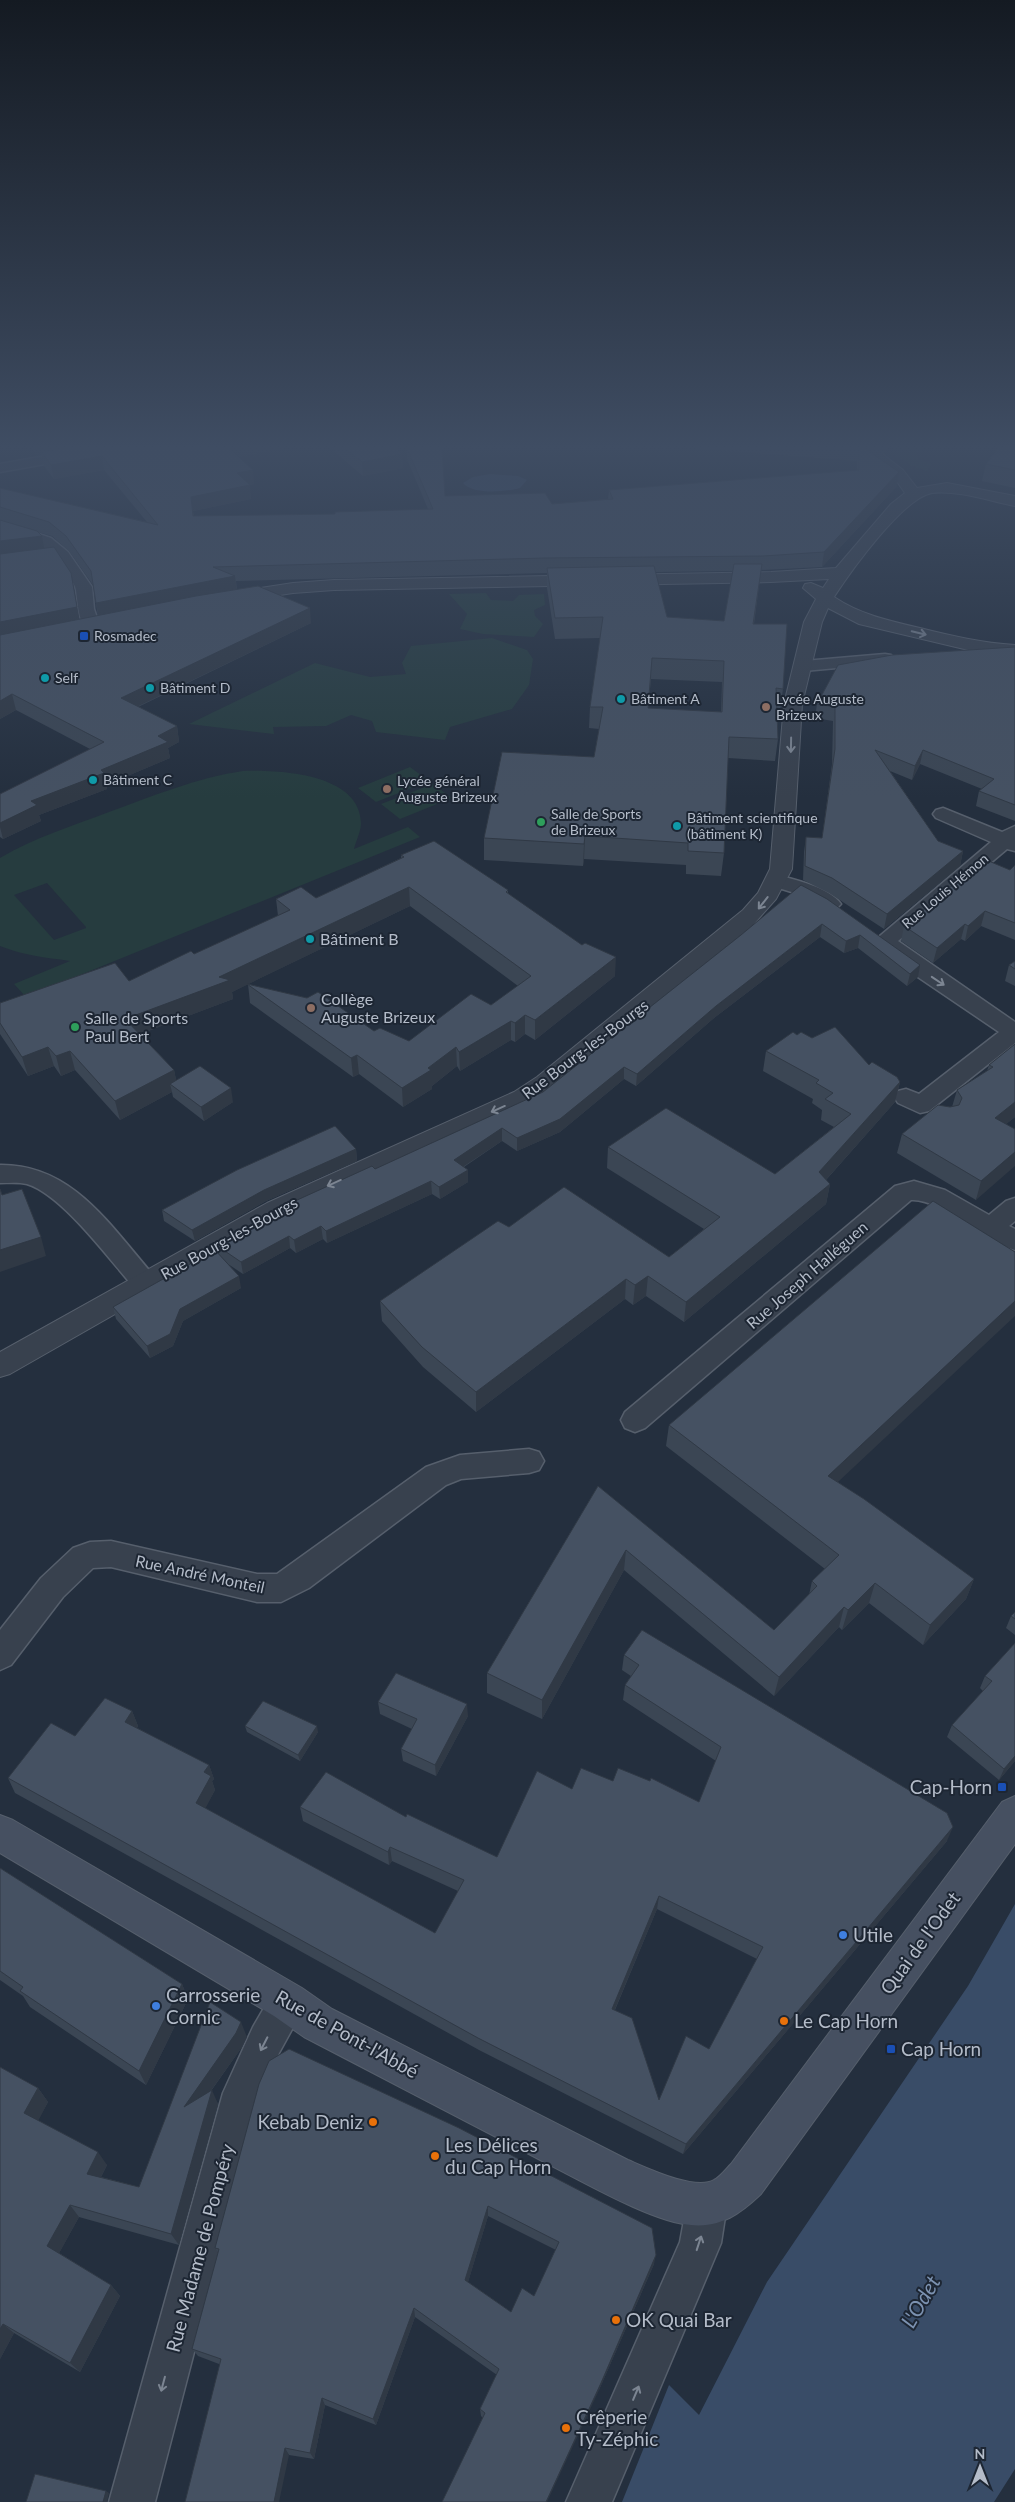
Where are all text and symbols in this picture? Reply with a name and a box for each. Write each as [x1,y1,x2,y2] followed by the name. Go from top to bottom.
[94,627,157,644] place label: Rosmadec
[911,629,927,638] one-way arrow
[78,630,90,642] marker: Rosmadec
[55,669,78,686] place label: Self
[39,672,51,684] marker: Self
[160,679,230,696] place label: Bâtiment D
[144,682,156,694] marker: Bâtiment D
[631,690,700,707] place label: Bâtiment A
[776,690,864,723] place label: Lycée Auguste Brizeux
[615,693,627,705] marker: Bâtiment A
[760,701,772,713] marker: Lycée Auguste Brizeux
[787,737,796,753] one-way arrow
[103,771,173,788] place label: Bâtiment C
[397,772,497,805] place label: Lycée général Auguste Brizeux
[87,774,99,786] marker: Bâtiment C
[381,783,393,795] marker: Lycée général Auguste Brizeux
[551,805,641,838] place label: Salle de Sports de Brizeux
[687,809,818,842] place label: Bâtiment scientifique (bâtiment K)
[535,816,547,828] marker: Salle de Sports de Brizeux
[671,820,683,832] marker: Bâtiment scientifique (bâtiment K)
[898,849,991,932] street label: Rue Louis Hémon
[758,896,768,910] one-way arrow
[320,929,399,948] place label: Bâtiment B
[304,933,316,945] marker: Bâtiment B
[931,976,945,986] one-way arrow
[321,989,435,1026] place label: Collège Auguste Brizeux
[518,995,652,1102] street label: Rue Bourg-les-Bourgs
[305,1002,317,1014] marker: Collège Auguste Brizeux
[85,1008,188,1045] place label: Salle de Sports Paul Bert
[69,1021,81,1033] marker: Salle de Sports Paul Bert
[491,1105,506,1114] one-way arrow
[327,1179,342,1189] one-way arrow
[157,1192,301,1283] street label: Rue Bourg-les-Bourgs
[742,1217,871,1332] street label: Rue Joseph Halléguen
[134,1551,266,1596] street label: Rue André Monteil
[910,1775,992,1798] place label: Cap-Horn
[996,1781,1008,1793] marker: Cap-Horn
[875,1887,965,1998] street label: Quai de l'Odet
[853,1923,893,1946] place label: Utile
[837,1929,849,1941] marker: Utile
[166,1983,260,2028] place label: Carrosserie Cornic
[272,1985,423,2082] street label: Rue de Pont-l'Abbé
[150,2000,162,2012] marker: Carrosserie Cornic
[794,2009,898,2032] place label: Le Cap Horn
[778,2015,790,2027] marker: Le Cap Horn
[259,2037,269,2052] one-way arrow
[901,2037,981,2060] place label: Cap Horn
[885,2043,897,2055] marker: Cap Horn
[257,2110,363,2133] place label: Kebab Deniz
[367,2116,379,2128] marker: Kebab Deniz
[445,2133,551,2178] place label: Les Délices du Cap Horn
[161,2141,238,2355] street label: Rue Madame de Pompéry
[429,2150,441,2162] marker: Les Délices du Cap Horn
[695,2236,704,2251] one-way arrow
[895,2270,945,2332] water label: L'Odet
[626,2308,732,2331] place label: OK Quai Bar
[610,2314,622,2326] marker: OK Quai Bar
[158,2376,167,2392] one-way arrow
[631,2386,641,2401] one-way arrow
[576,2405,658,2450] place label: Crêperie Ty-Zéphic
[560,2422,572,2434] marker: Crêperie Ty-Zéphic
[955,2442,1005,2492] north arrow
[975,2445,985,2462] text: N

